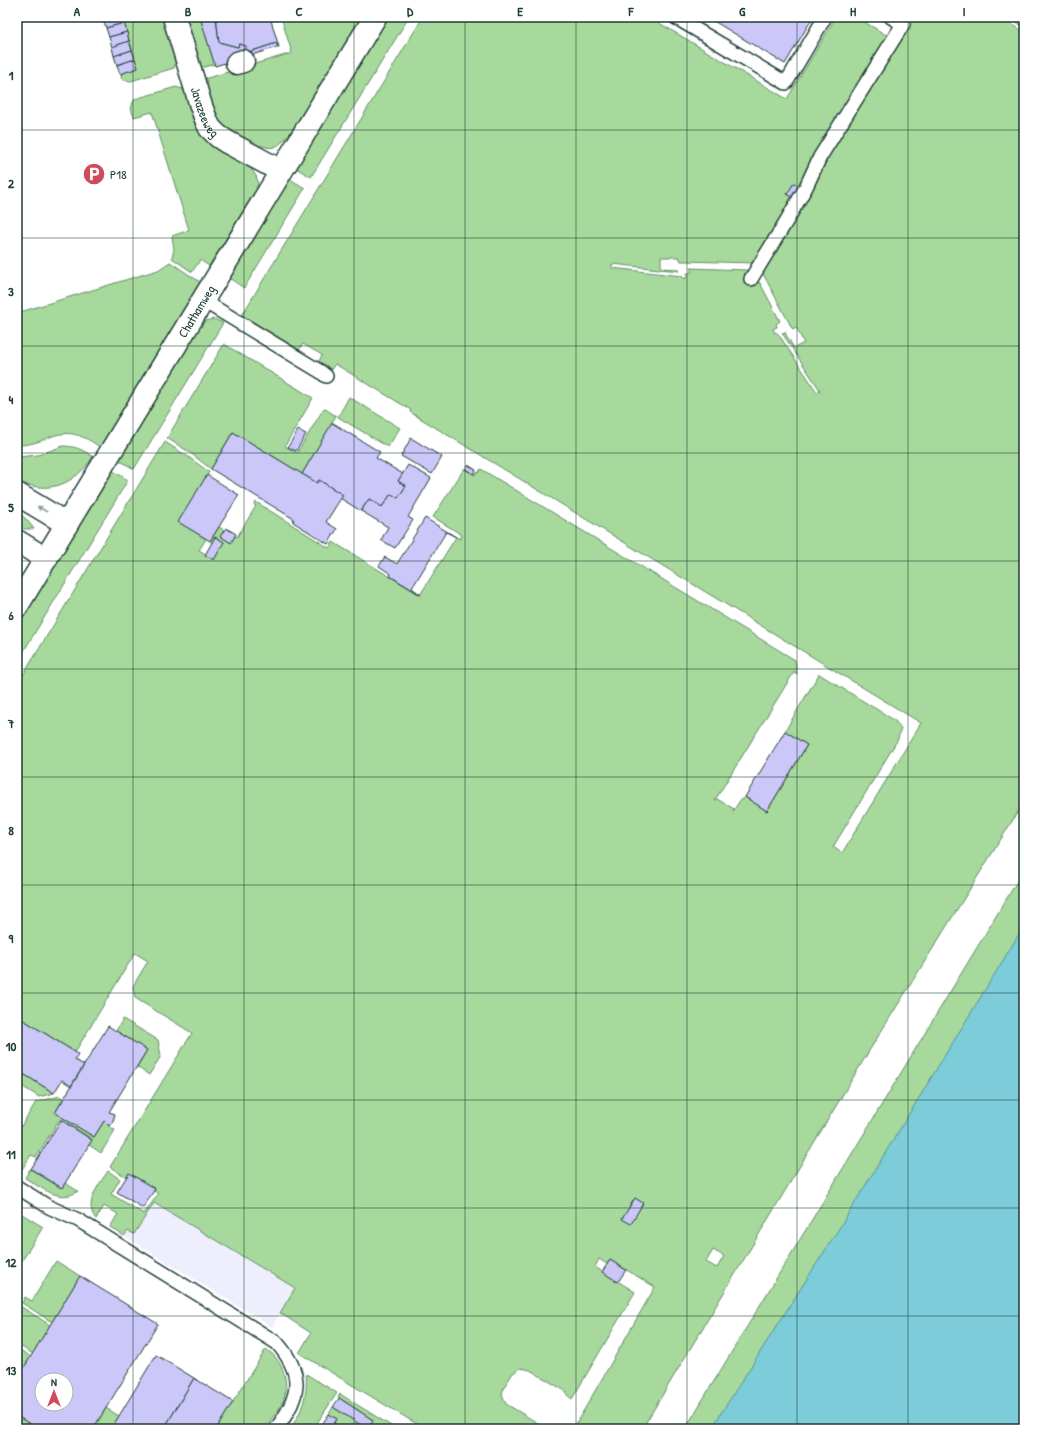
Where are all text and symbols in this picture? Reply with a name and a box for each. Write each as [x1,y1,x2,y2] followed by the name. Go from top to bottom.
[74,2,81,20] text: A
[185,2,192,20] text: B
[295,2,303,20] text: C
[407,2,414,20] text: D
[517,2,523,20] text: E
[628,2,635,20] text: F
[739,2,746,20] text: G
[850,2,856,20] text: H
[962,2,966,20] text: I
[9,66,14,84] text: 1
[187,85,223,141] street label: Javazeeweg
[81,161,107,187] parking icon: P18
[110,165,127,183] place label: P18
[8,174,15,192] text: 2
[173,281,219,341] street label: Chathamweg
[8,282,14,300] text: 3
[9,390,14,408] text: 4
[8,498,14,516] text: 5
[36,506,48,513] one-way arrow
[8,606,14,624] text: 6
[7,714,15,732] text: 7
[8,821,14,839] text: 8
[9,929,14,947] text: 9
[6,1037,16,1055] text: 10
[6,1145,16,1163] text: 11
[6,1253,17,1271] text: 12
[6,1361,16,1379] text: 13
[34,1372,74,1412] north arrow
[51,1375,57,1389] text: N

